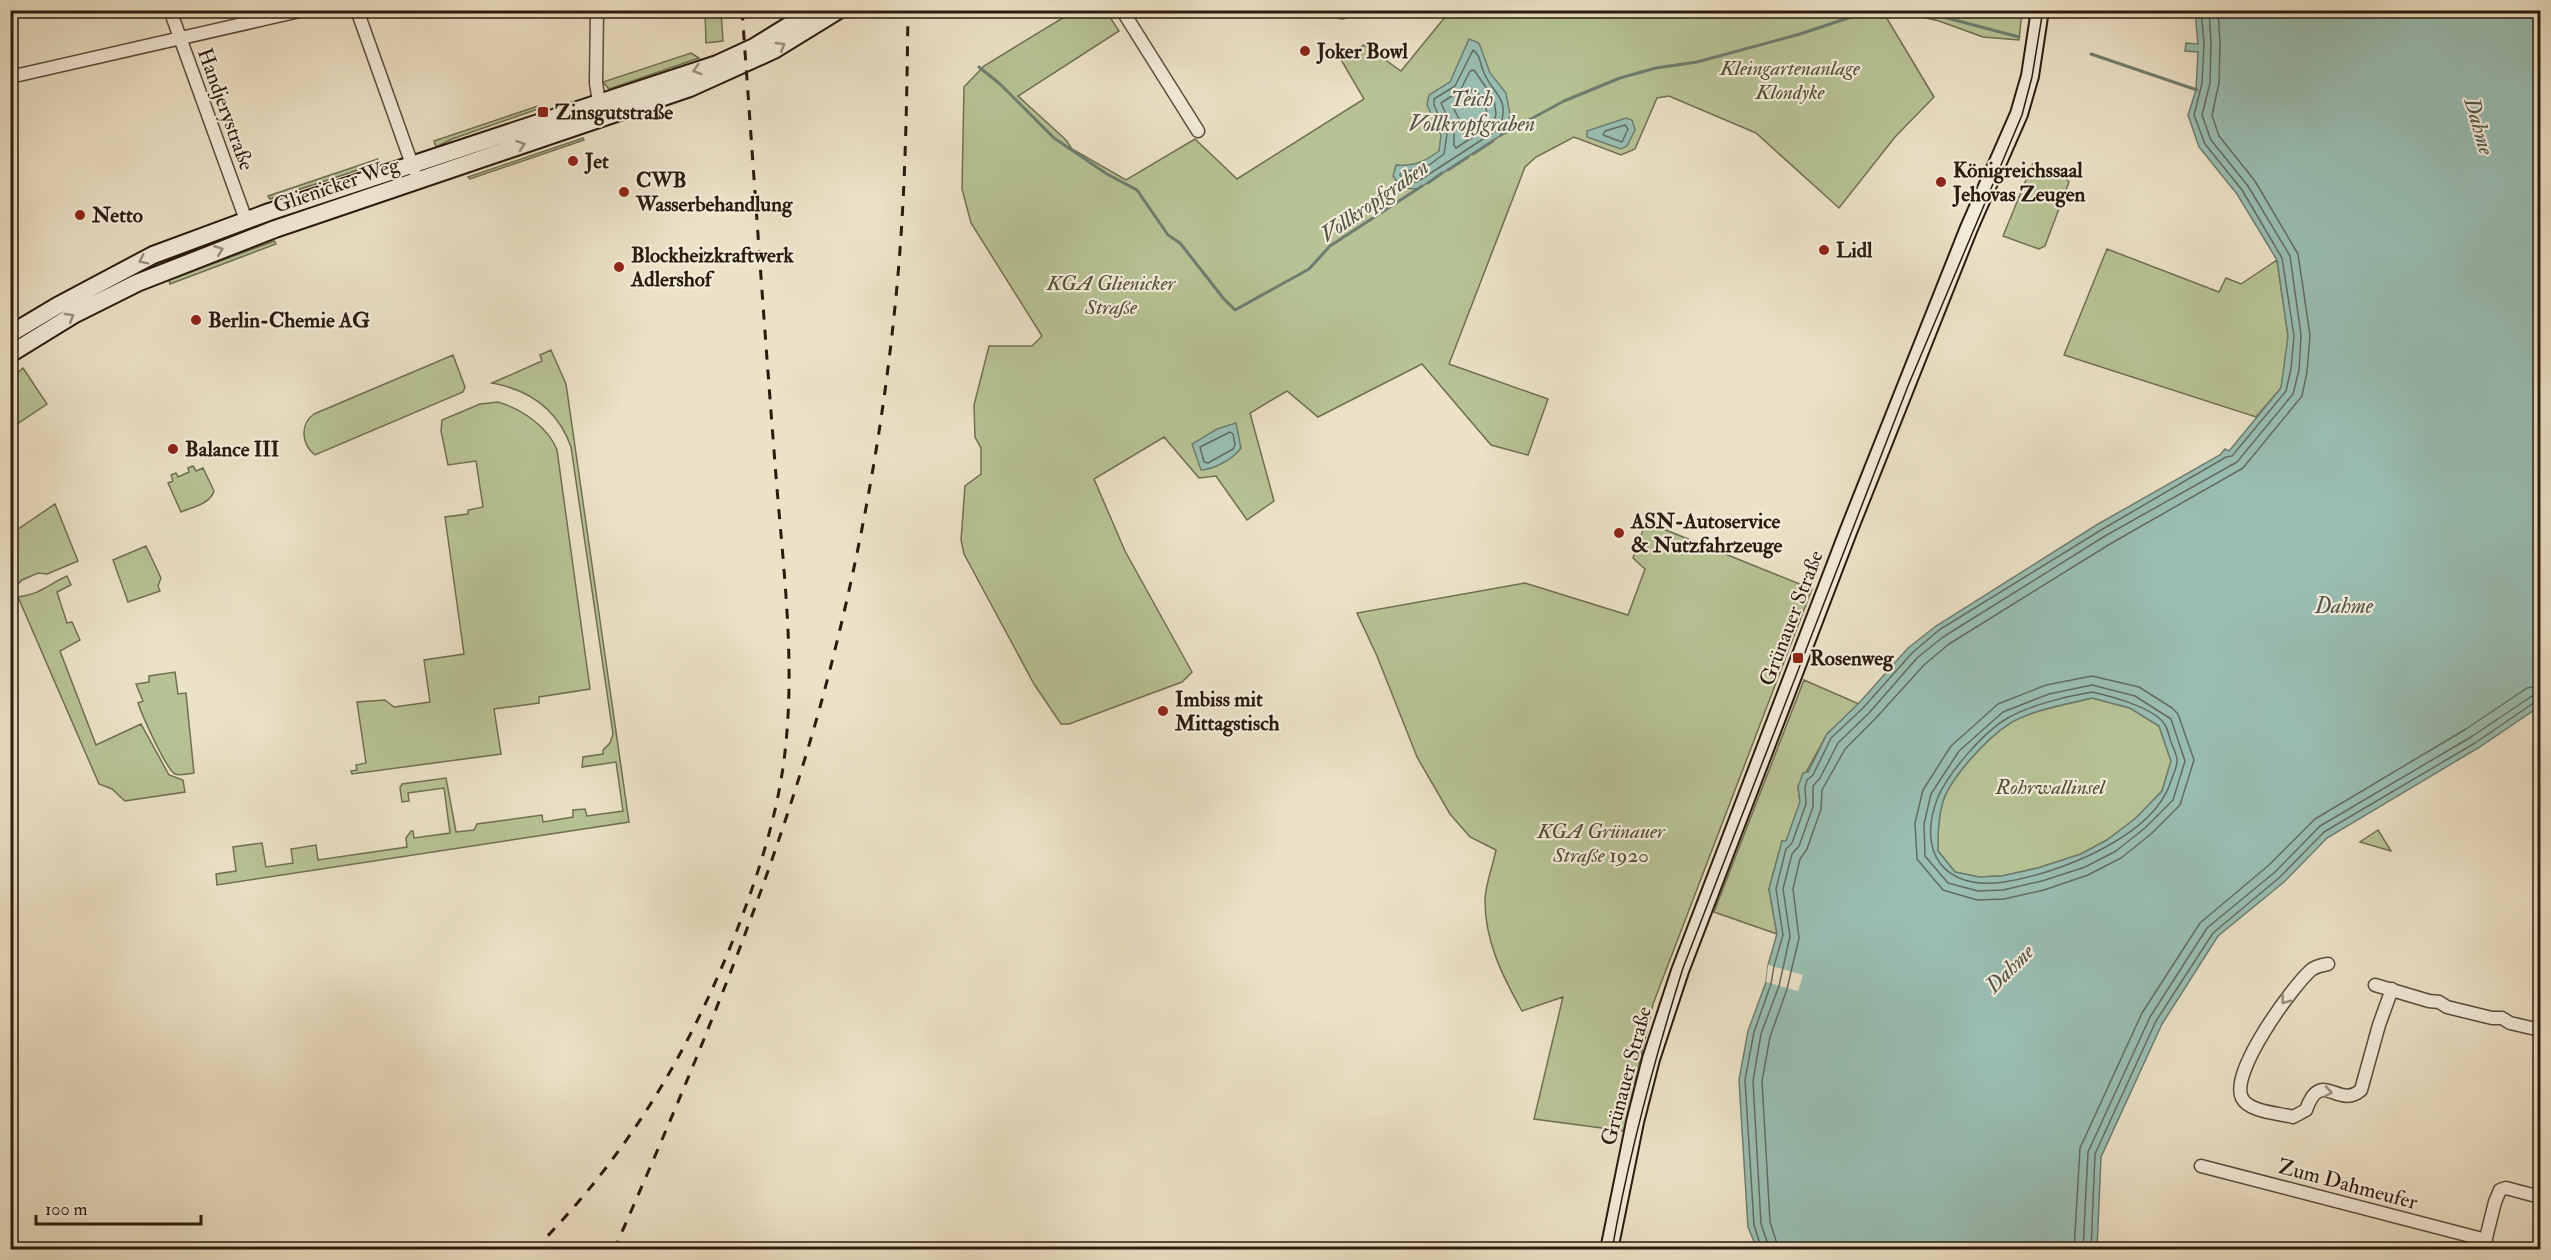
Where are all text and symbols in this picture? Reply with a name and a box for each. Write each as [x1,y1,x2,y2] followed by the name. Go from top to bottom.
[1316,38,1408,65] place label: Joker Bowl
[775,41,785,53] one-way arrow
[191,44,260,174] street label: Handjerystraße
[1298,44,1312,58] marker: Joker Bowl
[1719,55,1861,106] park label: Kleingartenanlage Klondyke
[692,63,703,75] one-way arrow
[1409,85,1535,138] water label: Teich Vollkropfgraben
[2457,94,2501,159] water label: Dahme
[555,99,673,126] place label: Zinsgutstraße
[536,105,550,119] marker: Zinsgutstraße
[515,140,526,153] one-way arrow
[584,148,609,175] place label: Jet
[270,151,403,220] street label: Glienicker Weg
[1315,153,1434,249] water label: Vollkropfgraben
[566,154,580,168] marker: Jet
[1952,157,2086,208] place label: Königreichssaal Jehovas Zeugen
[635,167,793,218] place label: CWB Wasserbehandlung
[1934,175,1948,189] marker: Königreichssaal Jehovas Zeugen
[617,185,631,199] marker: CWB Wasserbehandlung
[91,202,143,229] place label: Netto
[73,208,87,222] marker: Netto
[1836,237,1873,264] place label: Lidl
[630,242,794,293] place label: Blockheizkraftwerk Adlershof
[1817,243,1831,257] marker: Lidl
[214,244,224,257] one-way arrow
[139,253,150,265] one-way arrow
[612,260,626,274] marker: Blockheizkraftwerk Adlershof
[1046,270,1176,321] park label: KGA Glienicker Straße
[208,307,370,334] place label: Berlin-Chemie AG
[64,312,75,324] one-way arrow
[189,313,203,327] marker: Berlin-Chemie AG
[185,436,280,463] place label: Balance III
[166,442,180,456] marker: Balance III
[1630,508,1782,559] place label: ASN-Autoservice & Nutzfahrzeuge
[1612,526,1626,540] marker: ASN-Autoservice & Nutzfahrzeuge
[1753,547,1830,690] street label: Grünauer Straße
[2314,592,2374,620] water label: Dahme
[1810,645,1894,672] place label: Rosenweg
[1791,651,1805,665] marker: Rosenweg
[1174,686,1280,737] place label: Imbiss mit Mittagstisch
[1156,704,1170,718] marker: Imbiss mit Mittagstisch
[1994,774,2107,801] park label: Rohrwallinsel
[1536,818,1666,869] park label: KGA Grünauer Straße 1920
[1979,938,2041,1000] water label: Dahme
[2282,994,2293,1005] one-way arrow
[1595,1003,1658,1149] street label: Grünauer Straße
[2323,1085,2333,1098] one-way arrow
[2275,1153,2421,1216] street label: Zum Dahmeufer
[36,1188,201,1226] scale bar
[45,1198,88,1221] text: 100 m

